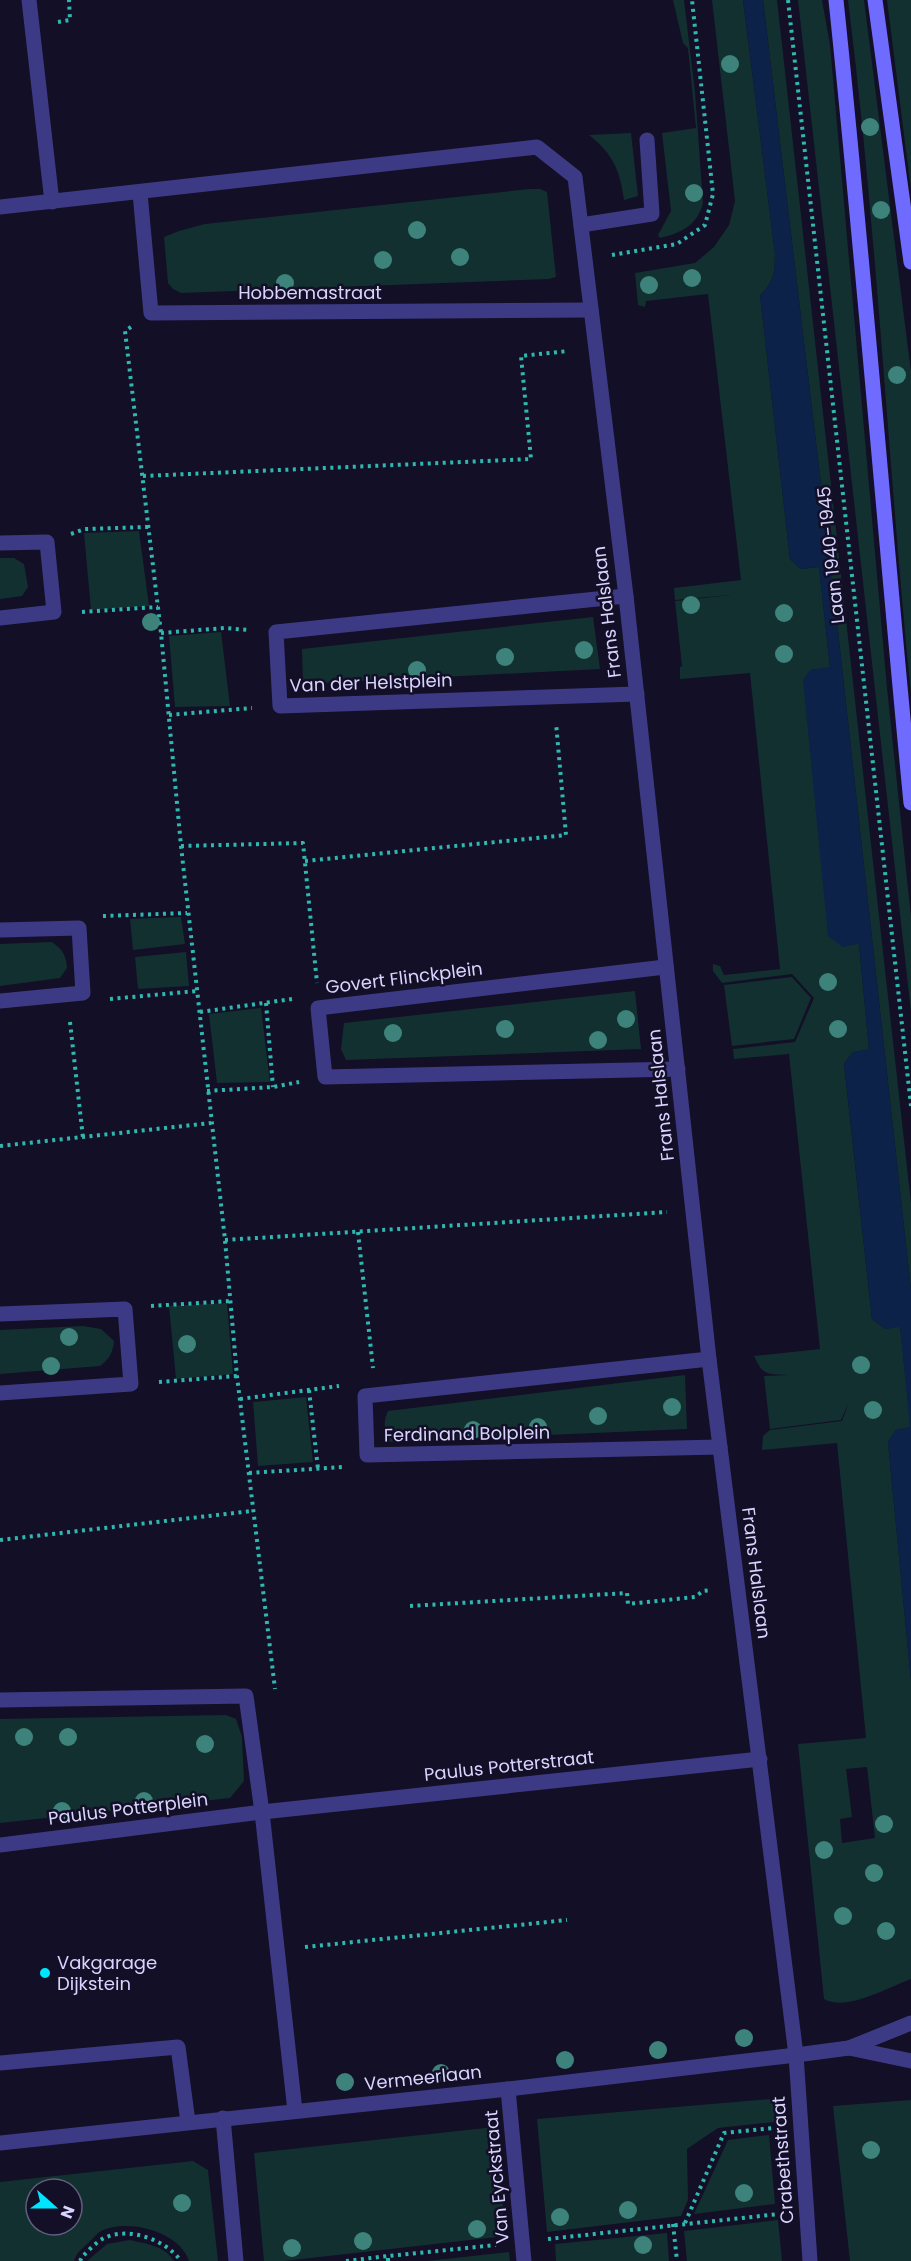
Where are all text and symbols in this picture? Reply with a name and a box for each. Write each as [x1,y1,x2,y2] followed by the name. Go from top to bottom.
[238,280,382,305] street label: Hobbemastraat
[811,485,850,625] street label: Laan 1940-1945
[586,545,627,679] street label: Frans Halslaan
[289,667,453,698] street label: Van der Helstplein
[324,955,484,1000] street label: Govert Flinckplein
[641,1028,680,1162] street label: Frans Halslaan
[384,1420,550,1447] street label: Ferdinand Bolplein
[736,1506,777,1640] street label: Frans Halslaan
[423,1744,595,1787] street label: Paulus Potterstraat
[47,1786,209,1831] street label: Paulus Potterplein
[57,1950,157,1996] place label: Vakgarage Dijkstein
[38,1966,52,1980] marker: Vakgarage Dijkstein
[363,2059,483,2096] street label: Vermeerlaan
[766,2095,799,2225] street label: Crabethstraat
[478,2109,515,2245] street label: Van Eyckstraat
[24,2177,84,2237] north arrow
[55,2202,80,2222] text: N

